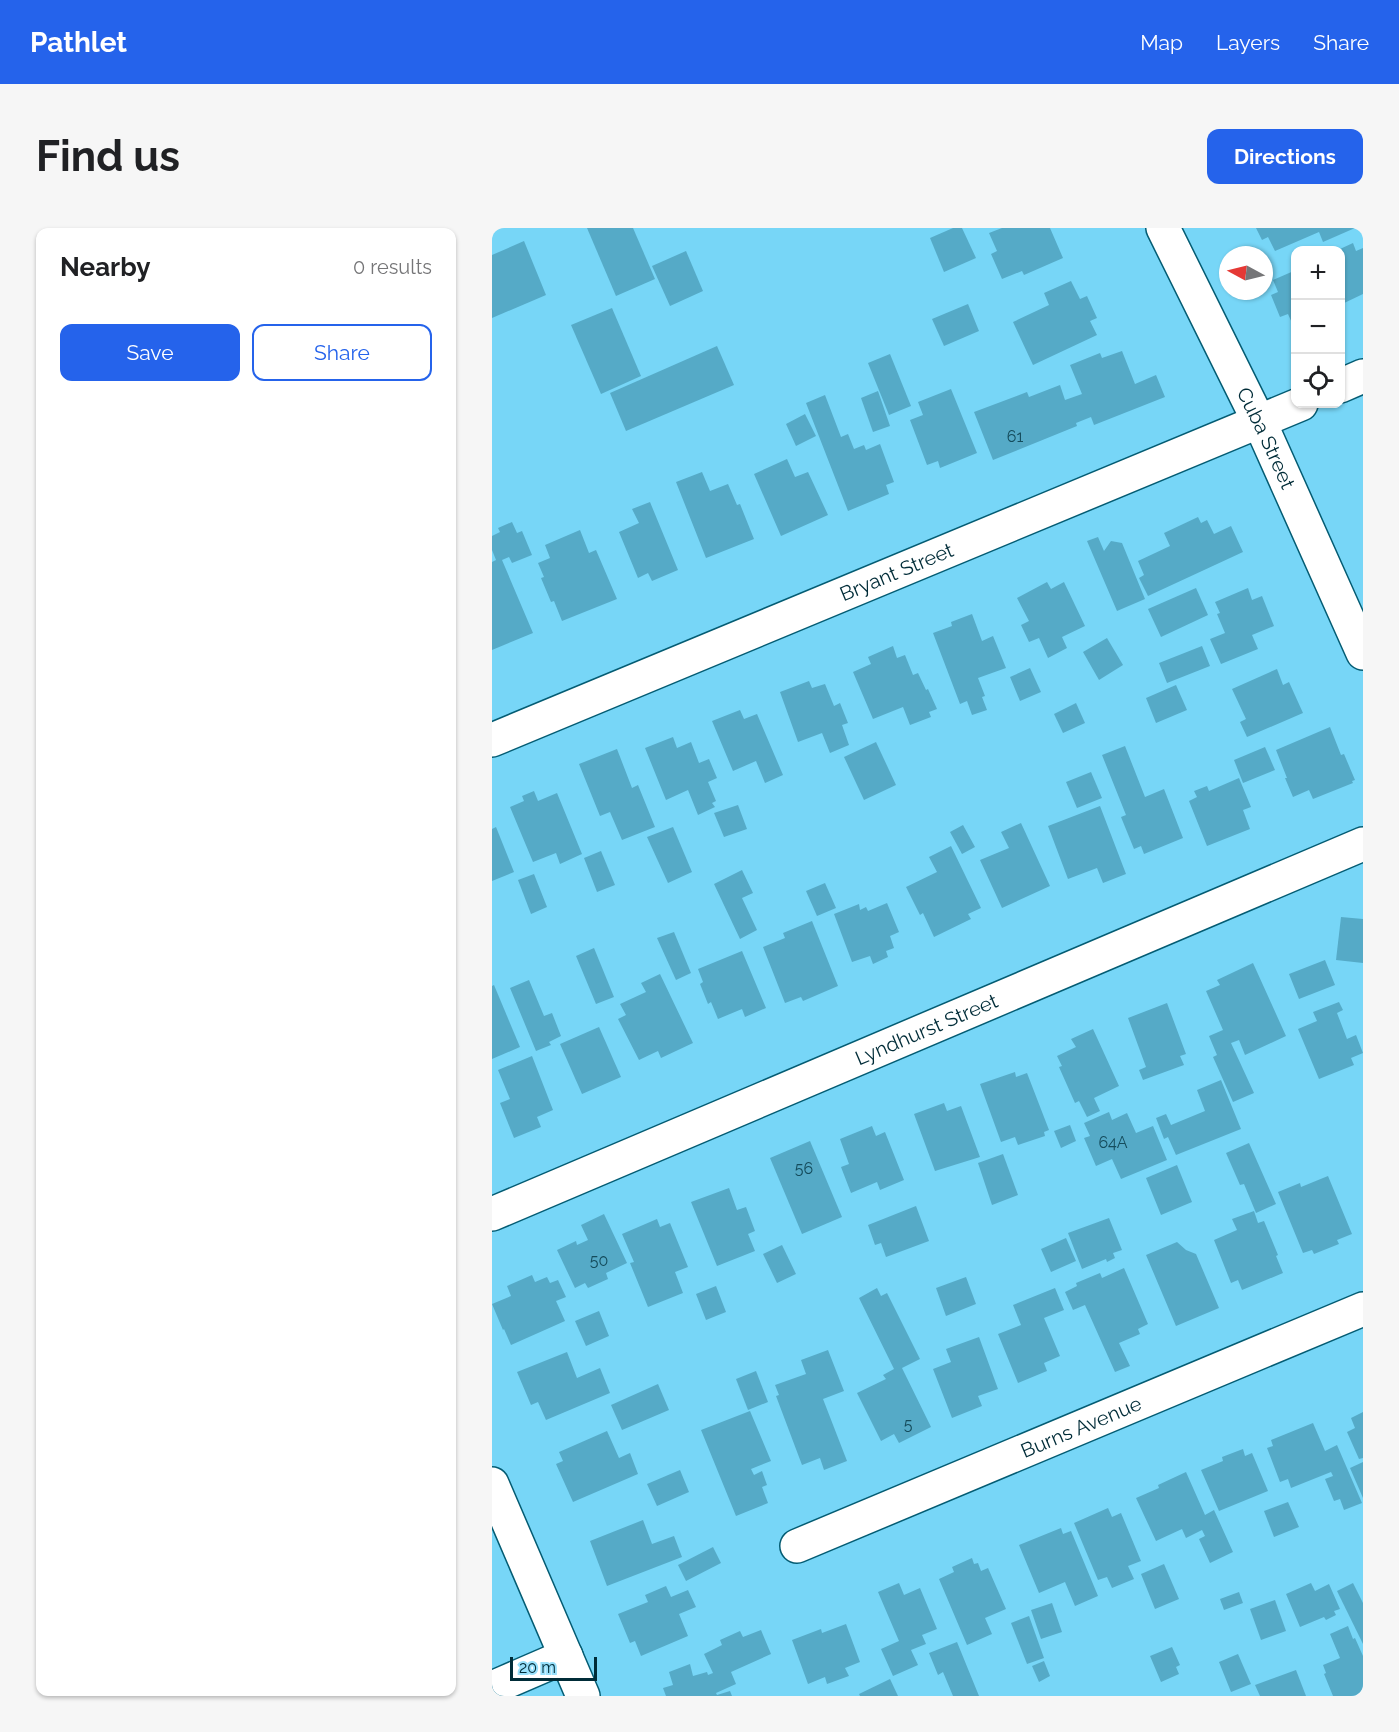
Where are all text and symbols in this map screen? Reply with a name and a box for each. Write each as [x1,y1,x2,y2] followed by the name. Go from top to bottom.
[30,26,127,59] text: Pathlet
[1140,30,1183,55] text: Map
[1216,30,1280,55] text: Layers
[1313,30,1369,55] text: Share
[1207,129,1363,184] button: Directions
[36,132,180,181] text: Find us
[1219,246,1273,300] north arrow
[1291,246,1345,408] map controls
[1291,246,1345,300] button: +
[60,252,150,282] text: Nearby
[353,255,432,279] text: 0 results
[1291,300,1345,354] button: −
[60,324,240,381] button: Save
[252,324,432,381] button: Share
[1291,354,1345,408] button: locate
[1232,383,1300,493] street label: Cuba Street
[1007,427,1023,446] house number: 61
[836,538,957,606] street label: Bryant Street
[852,988,1002,1070] street label: Lyndhurst Street
[1098,1133,1128,1152] house number: 64A
[795,1159,813,1178] house number: 56
[590,1251,608,1270] house number: 50
[1017,1391,1145,1463] street label: Burns Avenue
[904,1415,913,1434] house number: 5
[510,1654,597,1682] scale bar
[519,1658,556,1677] text: 20 m

